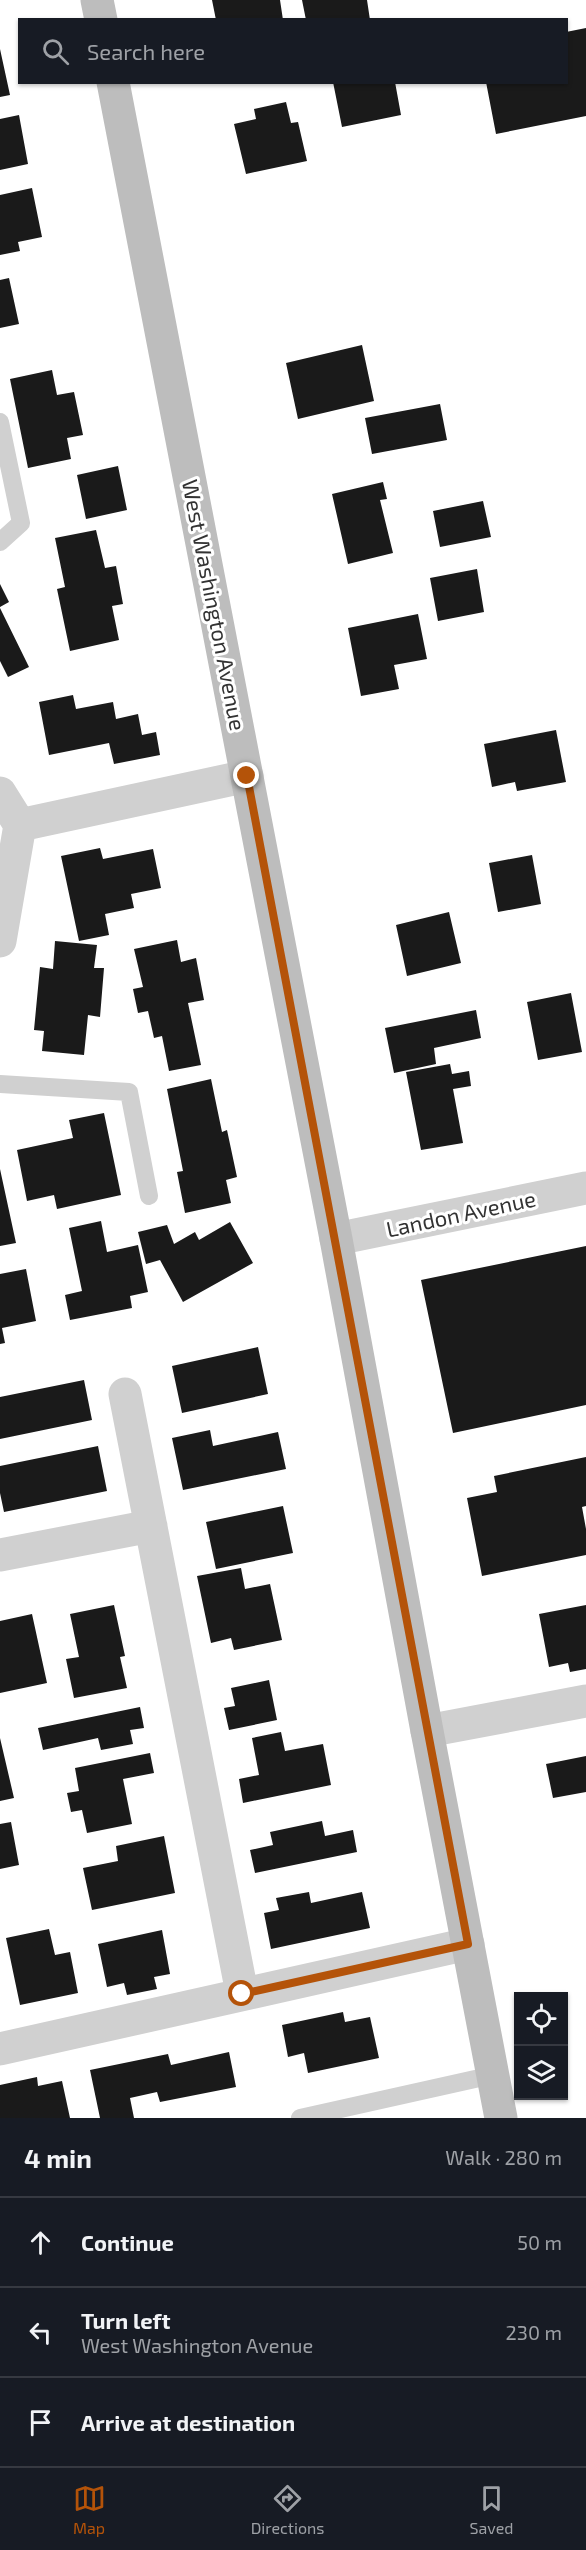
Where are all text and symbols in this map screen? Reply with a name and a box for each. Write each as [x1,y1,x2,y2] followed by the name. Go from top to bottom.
[18,18,568,84] search box
[39,35,72,68] icon: search
[87,38,205,64] text: Search here
[178,477,252,733] street label: West Washington Avenue
[233,762,259,788] route end
[384,1184,538,1242] street label: Landon Avenue
[228,1980,254,2006] route start
[514,1992,568,2100] map controls
[514,1992,568,2046] button: locate
[514,2046,568,2100] button: layers
[24,2142,92,2173] text: 4 min
[445,2145,562,2169] text: Walk · 280 m
[24,2226,57,2259] icon: ahead
[81,2229,174,2255] text: Continue
[517,2230,562,2254] text: 50 m
[81,2307,170,2333] text: Turn left
[24,2316,57,2349] icon: left
[506,2320,562,2344] text: 230 m
[81,2333,313,2357] text: West Washington Avenue
[24,2406,57,2439] icon: arrive
[81,2409,295,2435] text: Arrive at destination
[73,2482,106,2537] tab: Map
[251,2482,324,2537] tab: Directions
[470,2482,513,2537] tab: Saved

